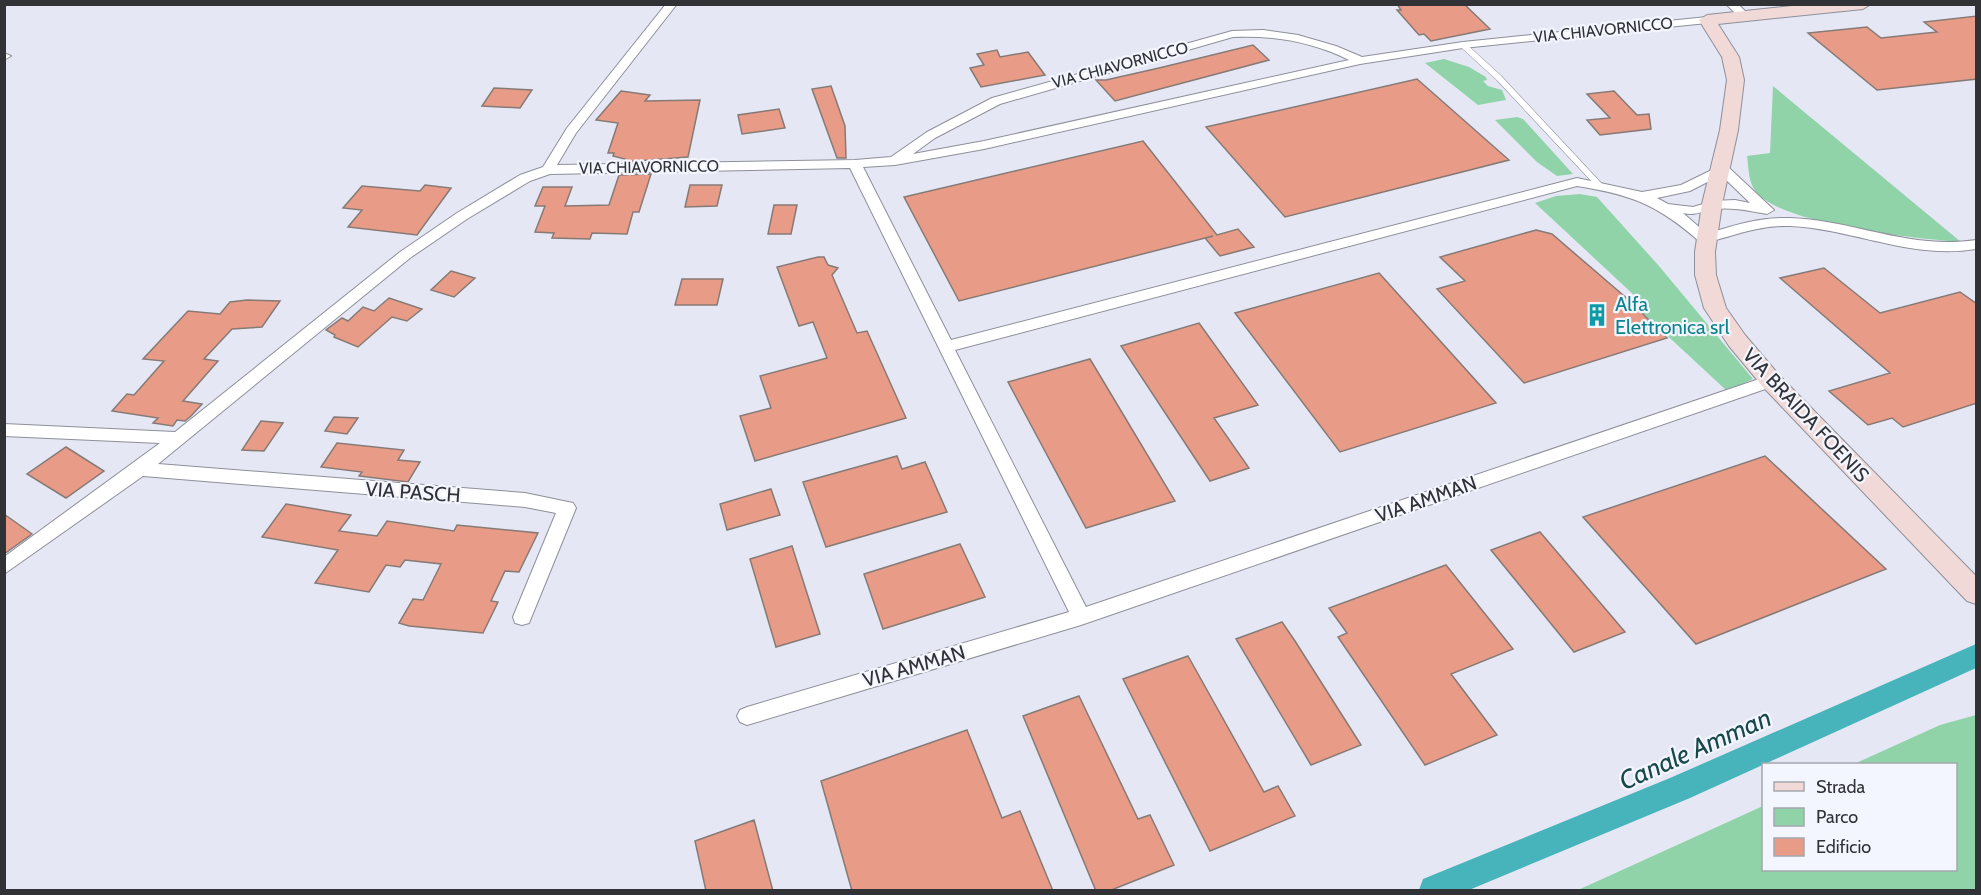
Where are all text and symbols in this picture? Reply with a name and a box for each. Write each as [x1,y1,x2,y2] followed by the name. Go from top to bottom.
[1532,13,1674,47] street label: VIA CHIAVORNICCO
[1050,38,1190,92] street label: VIA CHIAVORNICCO
[579,156,719,178] street label: VIA CHIAVORNICCO
[1615,292,1730,339] place label: Alfa Elettronica srl
[1584,302,1610,328] building icon: Alfa Elettronica srl
[1738,343,1874,487] street label: VIA BRAIDA FOENIS
[1372,471,1480,527] street label: VIA AMMAN
[365,477,461,507] street label: VIA PASCH
[860,640,968,692] street label: VIA AMMAN
[1614,701,1776,797] water label: Canale Amman
[1762,763,1957,871] legend
[1816,776,1866,798] text: Strada
[1816,806,1858,828] text: Parco
[1816,836,1871,858] text: Edificio

